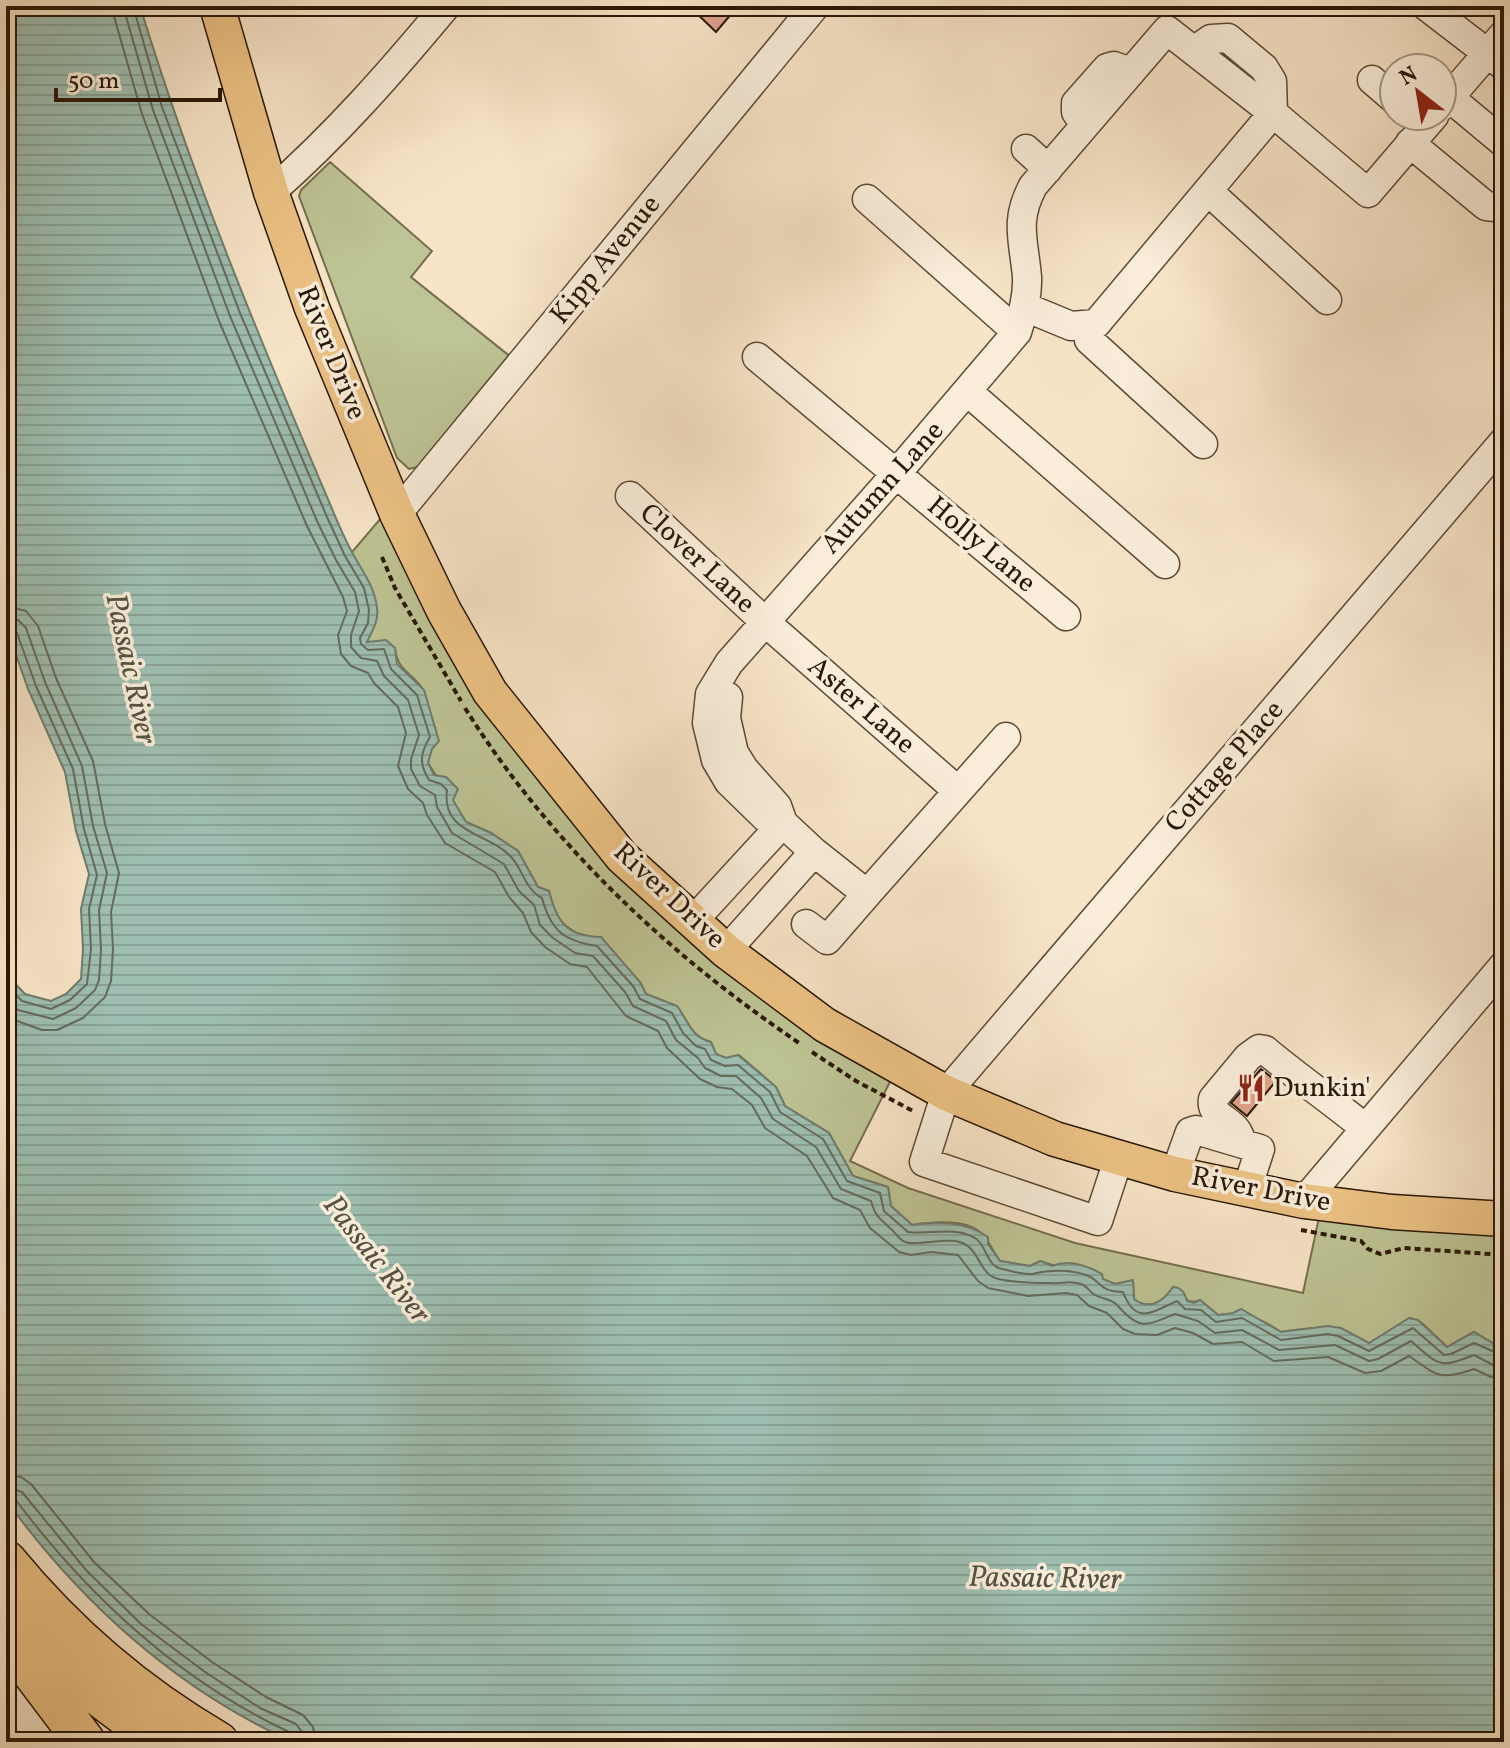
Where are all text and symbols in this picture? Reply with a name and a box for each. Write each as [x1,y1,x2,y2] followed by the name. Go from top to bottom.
[56,52,220,102] scale bar
[1378,52,1458,132] north arrow
[1394,60,1424,94] text: N
[68,65,120,99] text: 50 m
[542,187,670,333] street label: Kipp Avenue
[286,280,376,426] street label: River Drive
[813,413,953,563] street label: Autumn Lane
[918,488,1044,602] street label: Holly Lane
[630,495,764,623] street label: Clover Lane
[94,590,167,749] water label: Passaic River
[799,648,923,764] street label: Aster Lane
[1156,692,1294,842] street label: Cottage Place
[604,834,734,958] street label: River Drive
[1273,1069,1371,1108] place label: Dunkin'
[1236,1073,1266,1103] restaurant icon: Dunkin'
[1188,1157,1334,1223] street label: River Drive
[312,1187,440,1334] water label: Passaic River
[968,1557,1123,1601] water label: Passaic River

